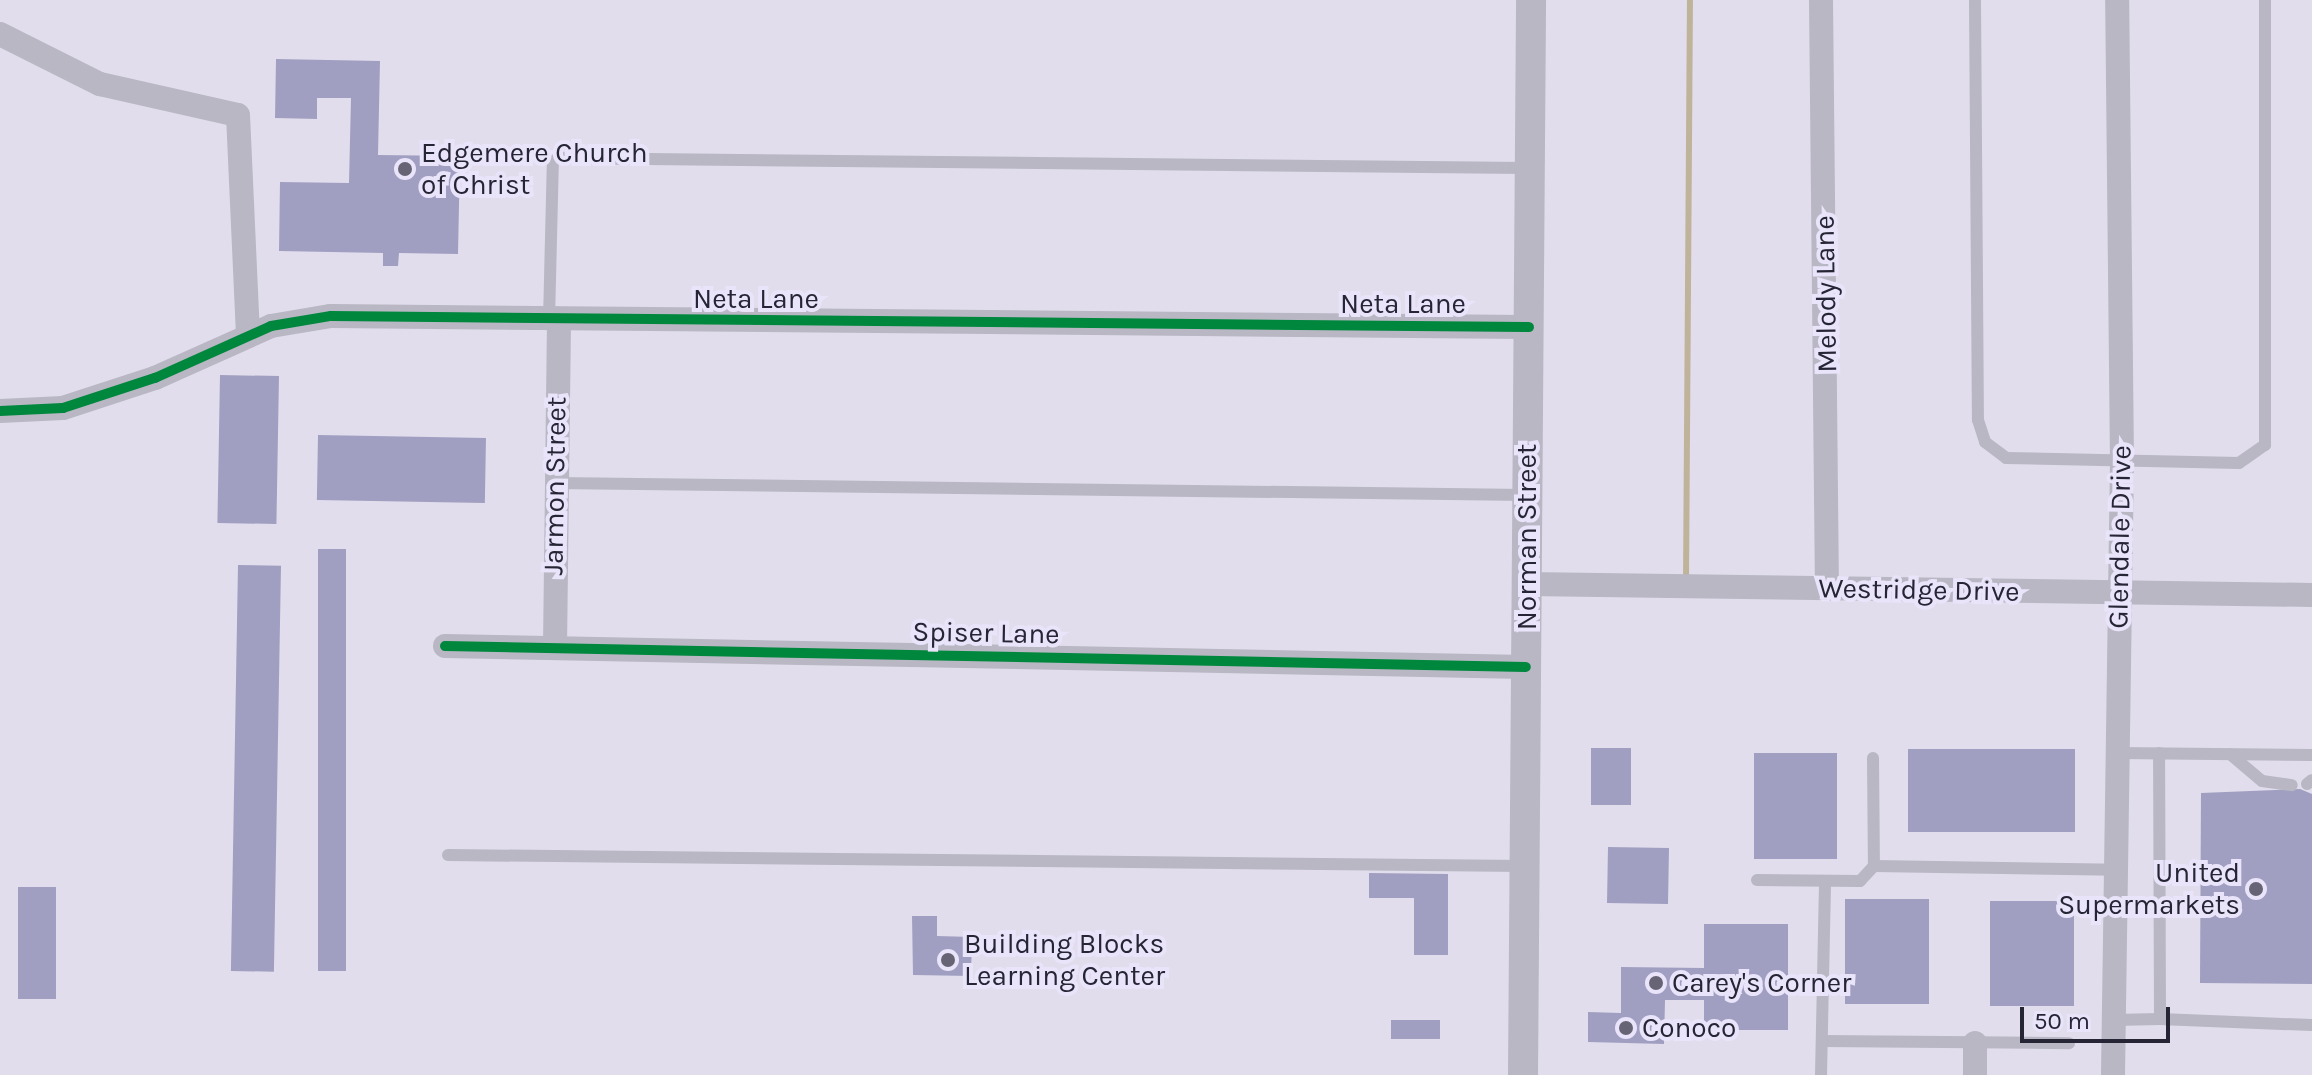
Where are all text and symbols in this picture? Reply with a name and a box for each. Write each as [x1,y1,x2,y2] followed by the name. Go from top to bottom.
[421,136,648,202] place label: Edgemere Church of Christ
[396,160,414,178] marker: Edgemere Church of Christ
[1808,215,1844,373] street label: Melody Lane
[693,282,819,316] street label: Neta Lane
[1340,287,1466,321] street label: Neta Lane
[537,396,573,576] street label: Jarmon Street
[1510,444,1544,630] street label: Norman Street
[2102,445,2138,629] street label: Glendale Drive
[1818,571,2020,609] street label: Westridge Drive
[912,615,1060,651] street label: Spiser Lane
[2058,856,2240,922] place label: United Supermarkets
[2247,880,2265,898] marker: United Supermarkets
[964,927,1165,993] place label: Building Blocks Learning Center
[939,951,957,969] marker: Building Blocks Learning Center
[1672,966,1851,1000] place label: Carey's Corner
[1647,974,1665,992] marker: Carey's Corner
[2024,991,2174,1041] scale bar
[2034,1007,2090,1035] text: 50 m
[1642,1011,1736,1045] place label: Conoco
[1617,1019,1635,1037] marker: Conoco

